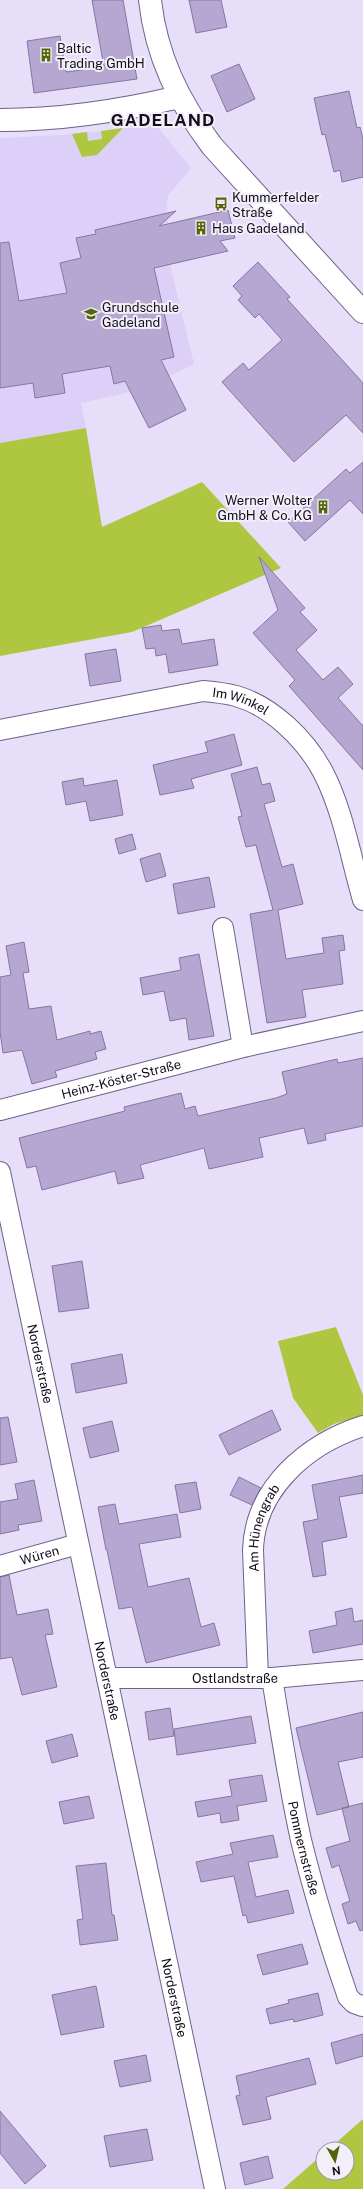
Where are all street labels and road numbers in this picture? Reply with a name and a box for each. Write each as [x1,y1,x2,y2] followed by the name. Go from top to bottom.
[212,684,272,717] street label: Im Winkel
[60,1056,182,1101] street label: Heinz-Köster-Straße
[25,1323,56,1405] street label: Norderstraße
[245,1481,282,1572] street label: Am Hünengrab
[18,1542,61,1568] street label: Würen
[92,1640,123,1722] street label: Norderstraße
[192,1670,279,1686] street label: Ostlandstraße
[286,1800,323,1897] street label: Pommernstraße
[159,1957,190,2039] street label: Norderstraße

